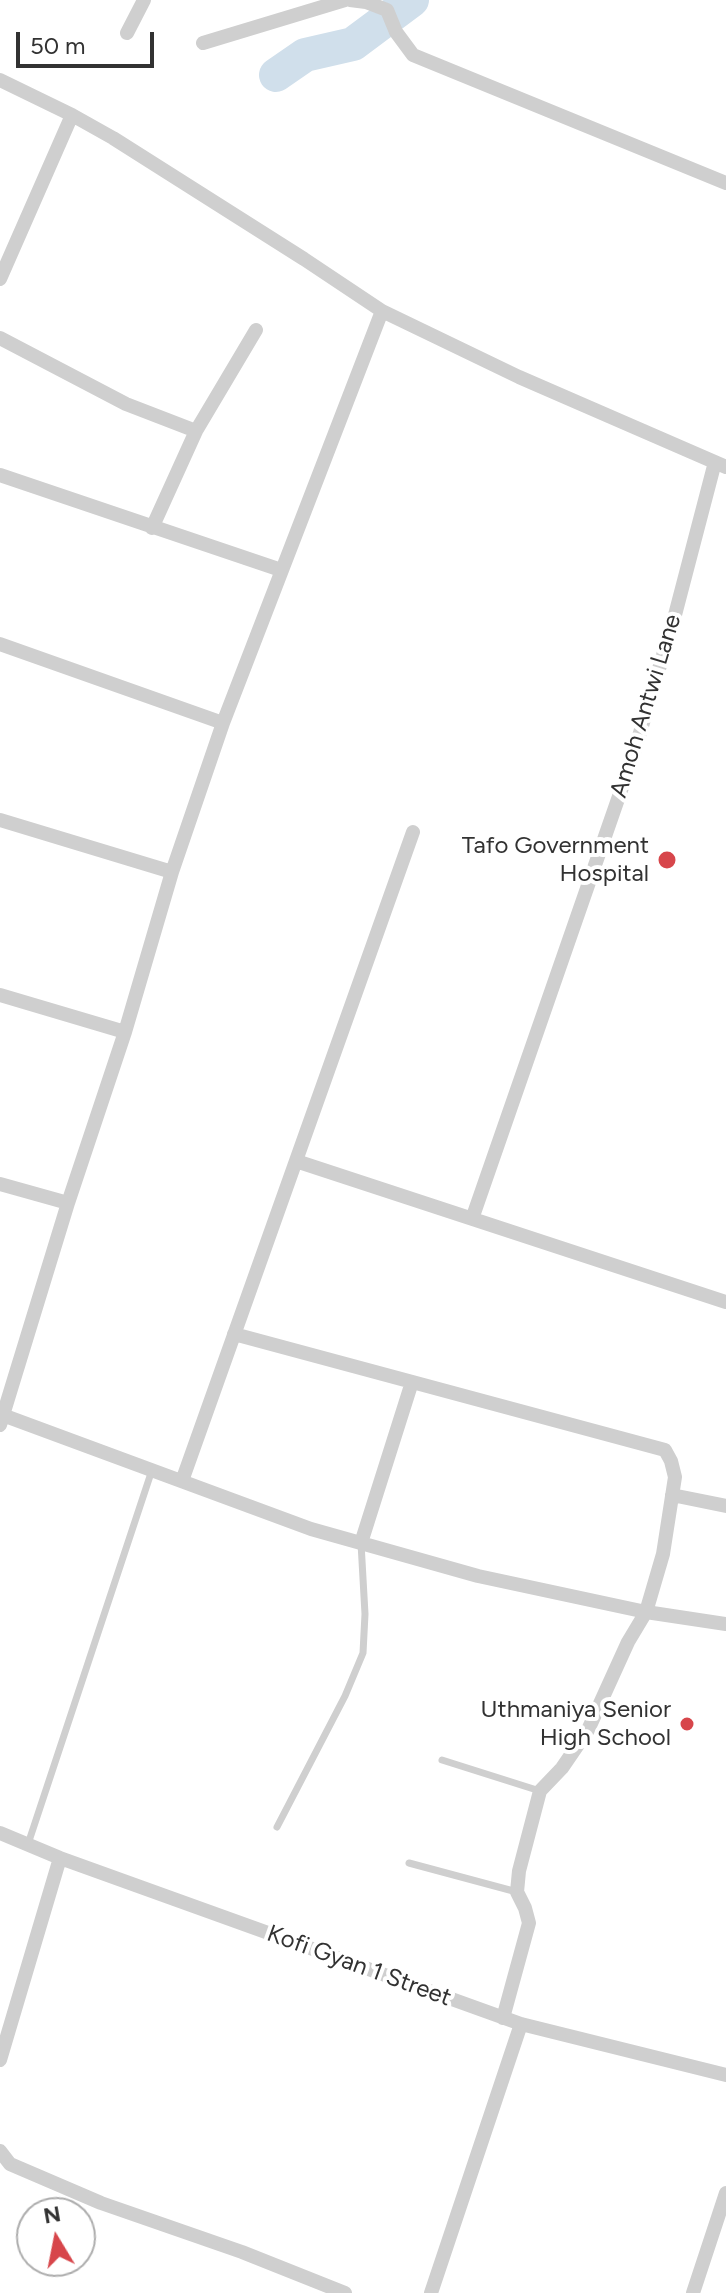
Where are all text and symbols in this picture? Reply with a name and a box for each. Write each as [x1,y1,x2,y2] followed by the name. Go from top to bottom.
[20,16,158,66] scale bar
[30,31,86,60] text: 50 m
[604,611,688,801] street label: Amoh Antwi Lane
[462,832,649,888] place label: Tafo Government Hospital
[656,849,678,871] marker: Tafo Government Hospital
[481,1696,671,1752] place label: Uthmaniya Senior High School
[678,1715,696,1733] marker: Uthmaniya Senior High School
[263,1919,455,2013] street label: Kofi Gyan 1 Street
[16,2197,96,2277] north arrow
[41,2200,63,2230] text: N

